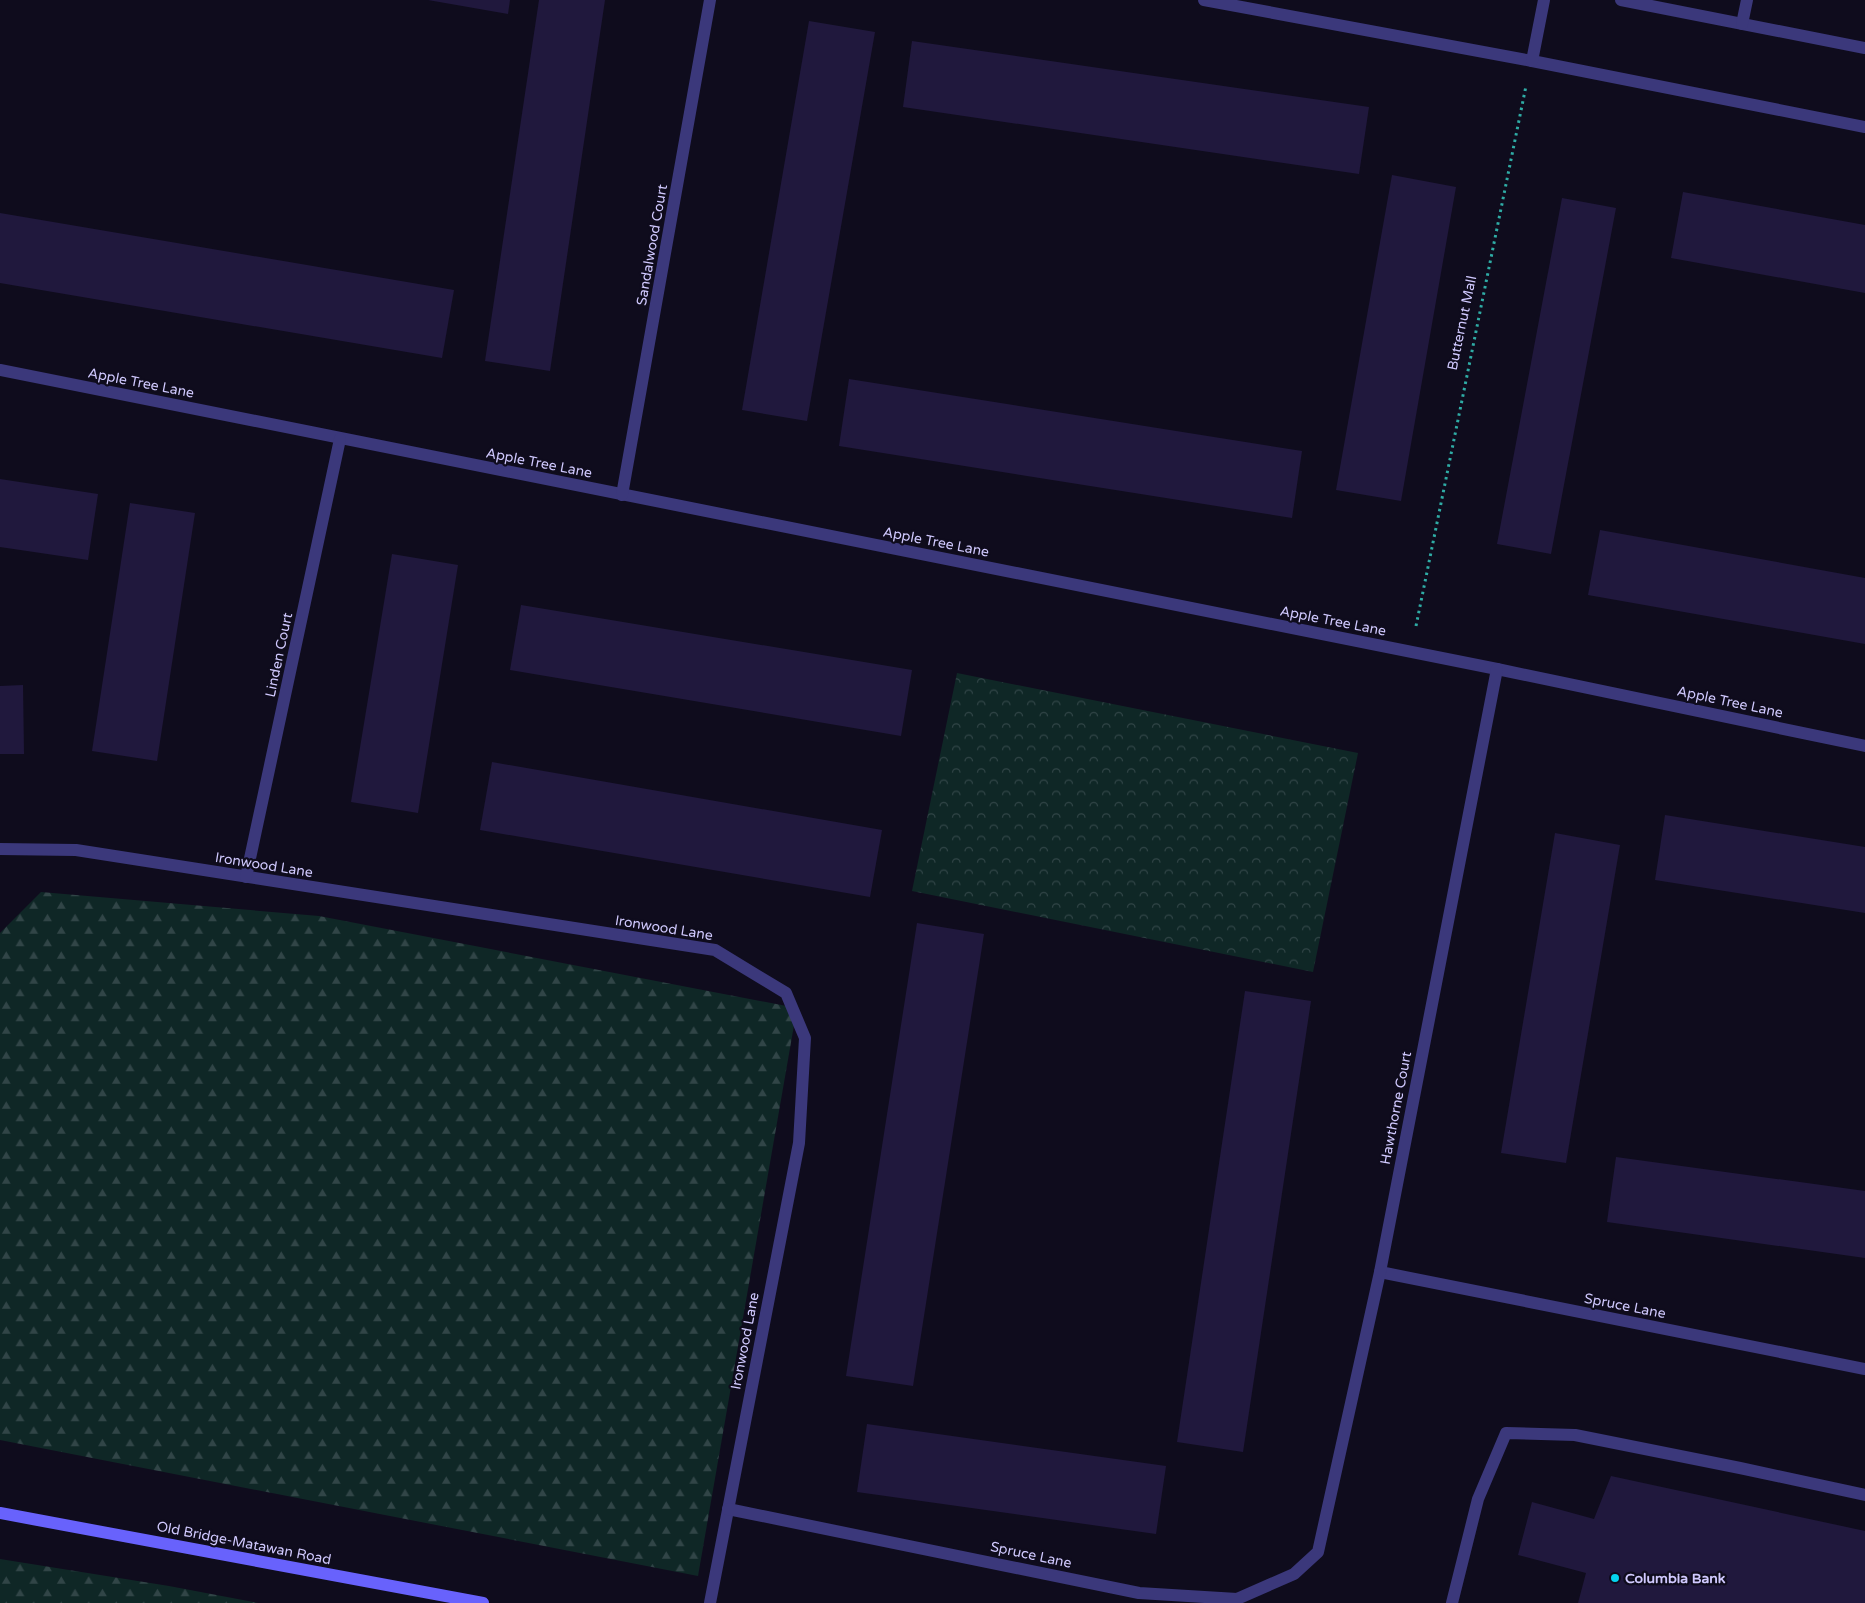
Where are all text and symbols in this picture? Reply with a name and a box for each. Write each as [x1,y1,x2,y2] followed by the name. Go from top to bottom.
[633,182,671,307] street label: Sandalwood Court
[1444,274,1480,372] street label: Butternut Mall
[86,364,196,402] street label: Apple Tree Lane
[484,444,594,482] street label: Apple Tree Lane
[881,523,991,561] street label: Apple Tree Lane
[1278,602,1388,640] street label: Apple Tree Lane
[262,610,296,699] street label: Linden Court
[1676,682,1785,722] street label: Apple Tree Lane
[214,849,314,881] street label: Ironwood Lane
[614,912,714,944] street label: Ironwood Lane
[1377,1049,1415,1166] street label: Hawthorne Court
[1583,1290,1667,1322] street label: Spruce Lane
[727,1291,763,1391] street label: Ironwood Lane
[155,1518,333,1568] street label: Old Bridge-Matawan Road
[989,1538,1073,1572] street label: Spruce Lane
[1625,1570,1726,1587] place label: Columbia Bank
[1609,1572,1621,1584] marker: Columbia Bank

